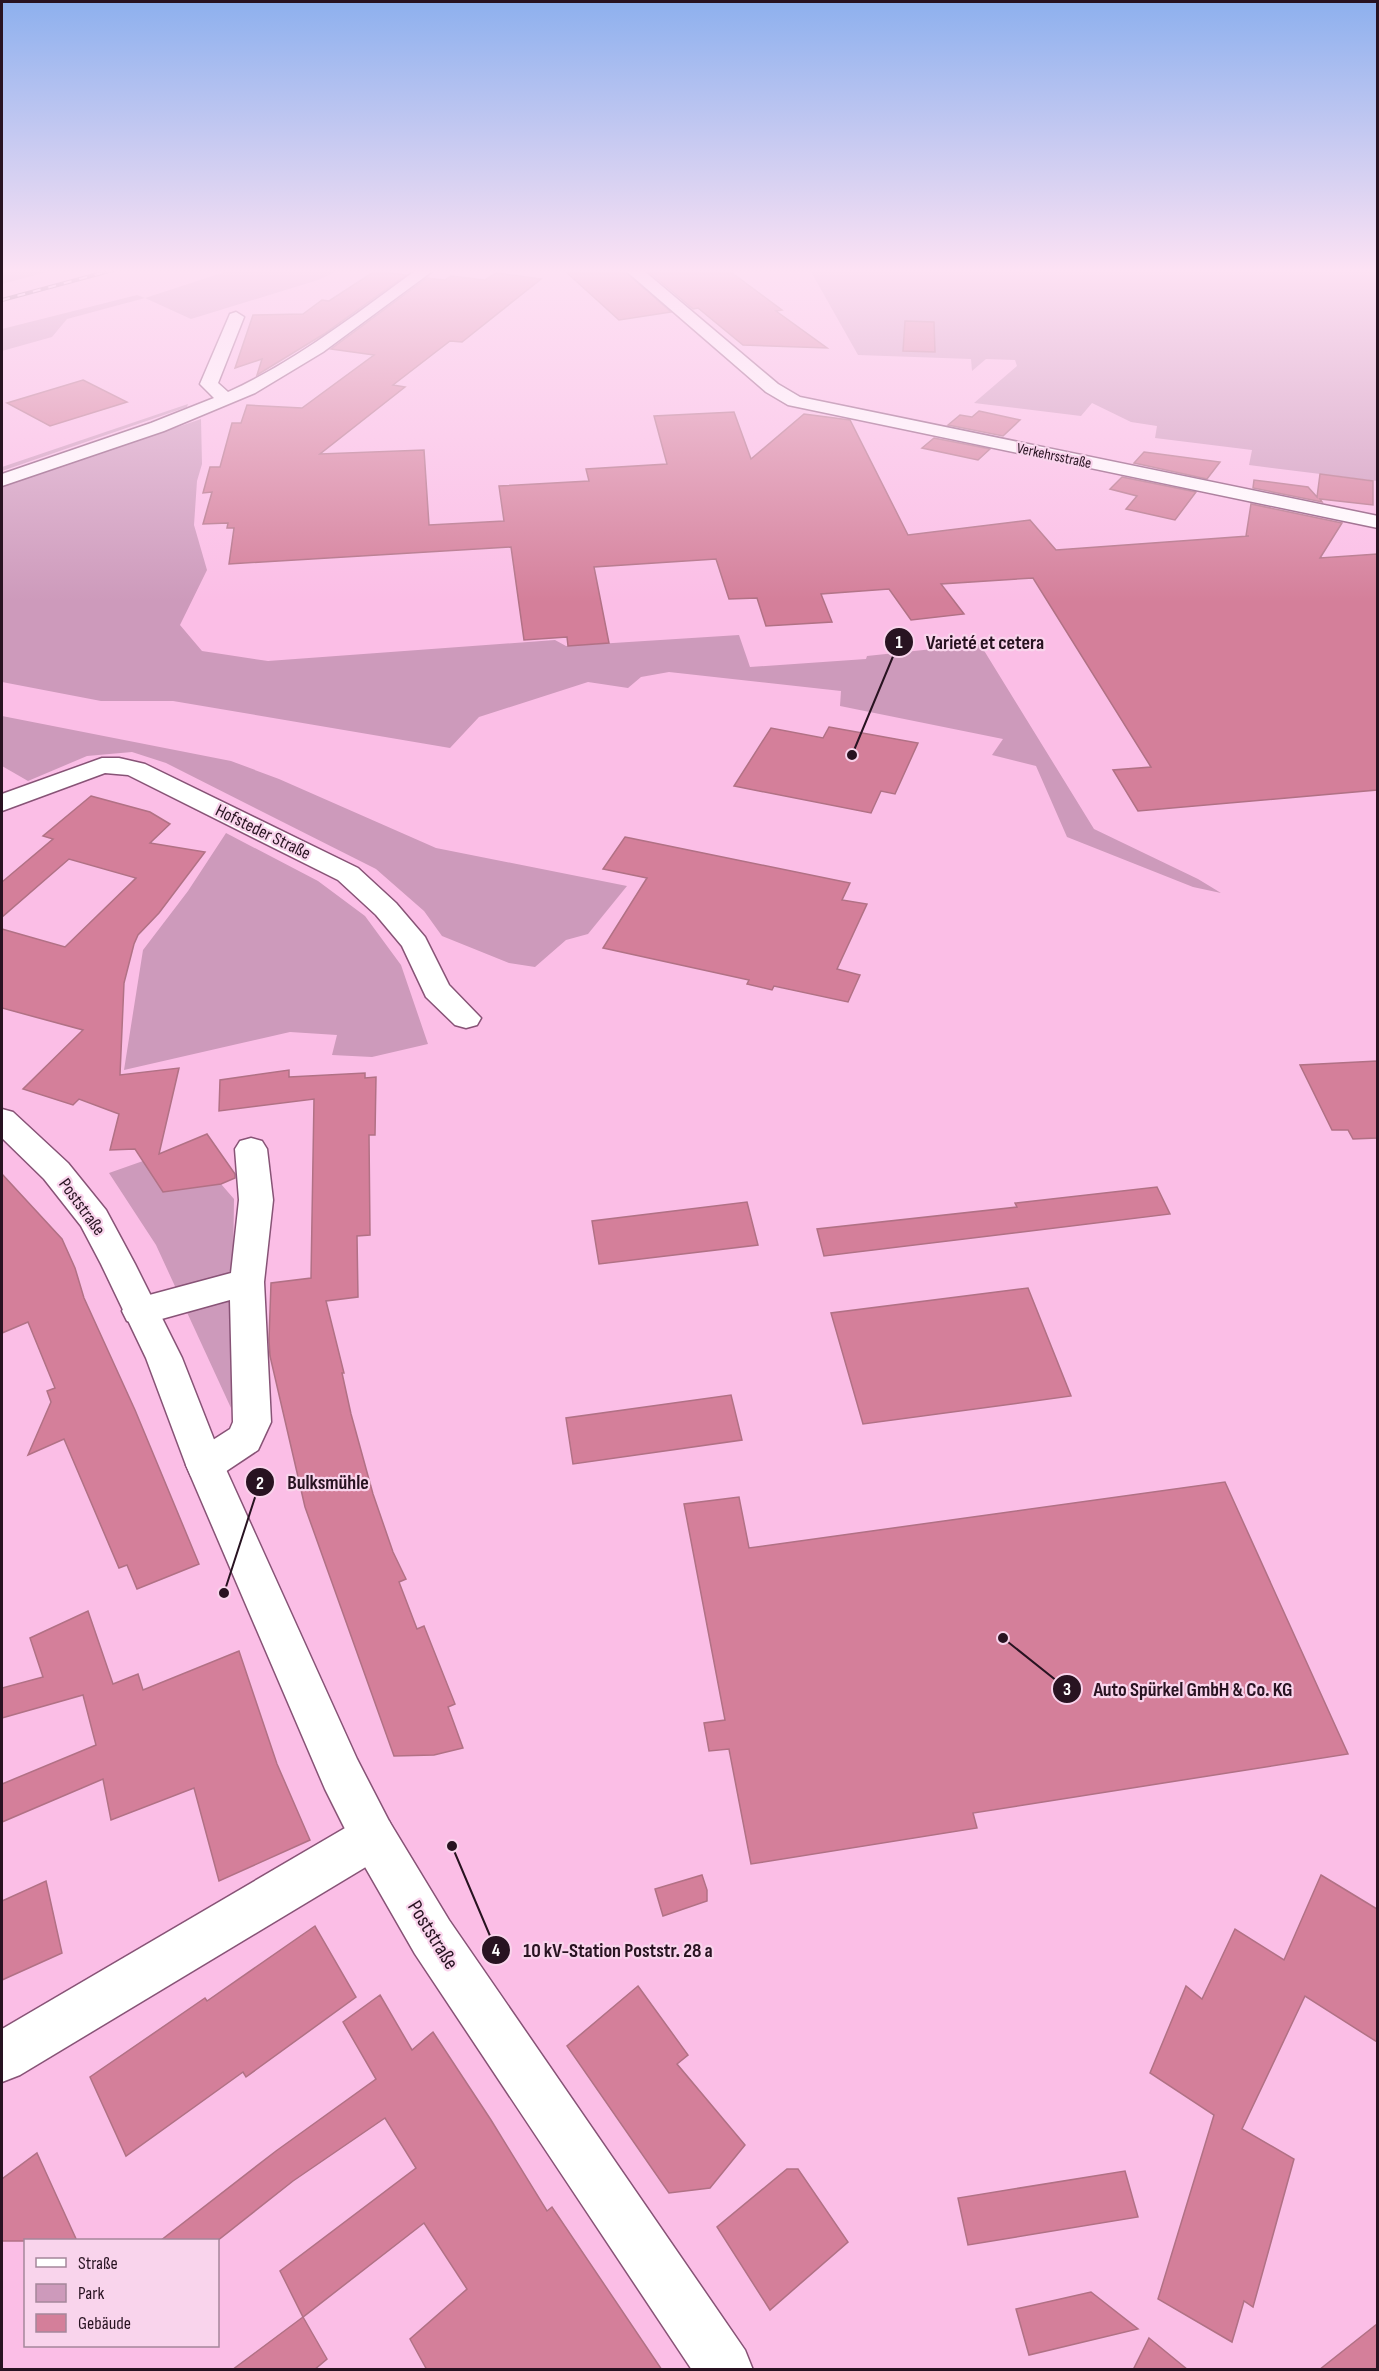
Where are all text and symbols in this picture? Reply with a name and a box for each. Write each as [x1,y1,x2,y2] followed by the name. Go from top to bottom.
[1015,439,1093,473] street label: Verkehrsstraße
[884,623,1057,661] callout: Varieté et cetera
[926,631,1044,655] text: Varieté et cetera
[895,632,903,653] text: 1
[212,800,314,864] street label: Hofsteder Straße
[54,1174,110,1240] street label: Poststraße
[245,1463,381,1501] callout: Bulksmühle
[287,1471,369,1495] text: Bulksmühle
[256,1473,264,1494] text: 2
[1052,1670,1305,1708] callout: Auto Spürkel GmbH & Co. KG
[1092,1678,1293,1702] text: Auto Spürkel GmbH & Co. KG
[1063,1679,1071,1700] text: 3
[402,1896,464,1974] street label: Poststraße
[481,1931,725,1969] callout: 10 kV-Station Poststr. 28 a
[523,1939,713,1963] text: 10 kV-Station Poststr. 28 a
[492,1940,501,1961] text: 4
[24,2239,219,2347] legend
[78,2253,118,2274] text: Straße
[78,2283,104,2304] text: Park
[78,2313,131,2334] text: Gebäude

